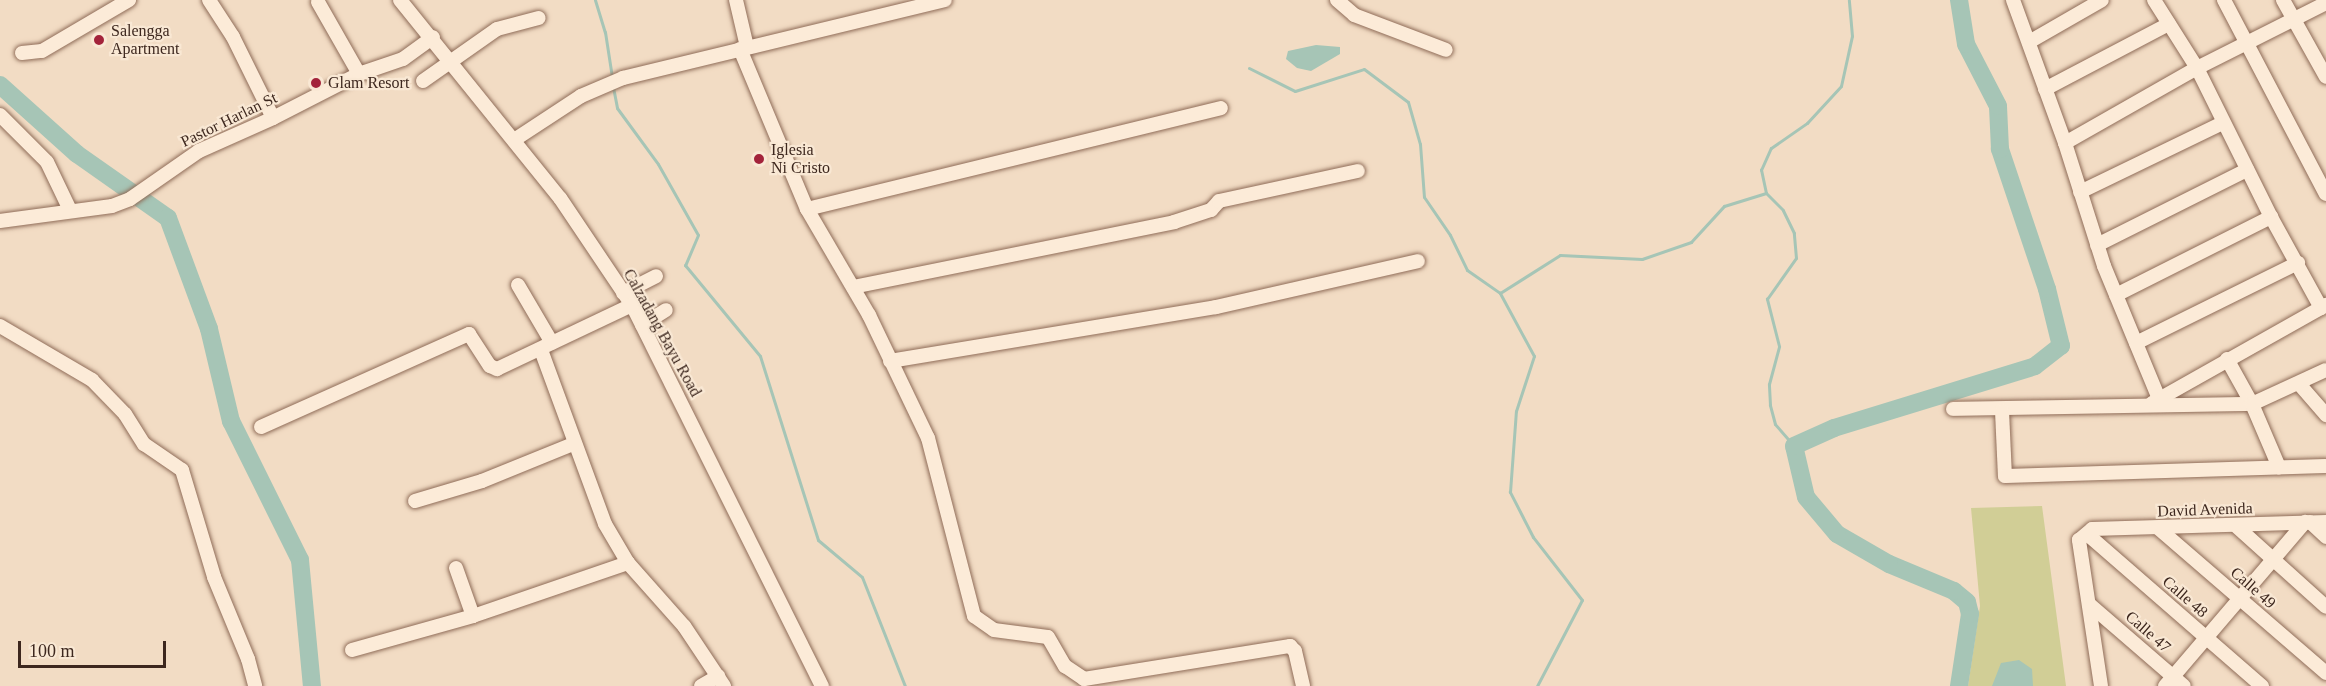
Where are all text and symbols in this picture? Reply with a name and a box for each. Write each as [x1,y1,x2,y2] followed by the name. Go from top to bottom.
[111,21,179,59] place label: Salengga Apartment
[92,33,106,47] marker: Salengga Apartment
[328,73,409,93] place label: Glam Resort
[309,76,323,90] marker: Glam Resort
[178,88,280,152] street label: Pastor Harlan St
[771,140,830,178] place label: Iglesia Ni Cristo
[752,152,766,166] marker: Iglesia Ni Cristo
[619,266,705,400] street label: Calzadang Bayu Road
[2157,499,2253,521] street label: David Avenida
[2226,563,2280,613] street label: Calle 49
[2158,572,2212,622] street label: Calle 48
[2121,607,2175,657] street label: Calle 47
[21,629,170,667] scale bar
[29,641,75,661] text: 100 m

